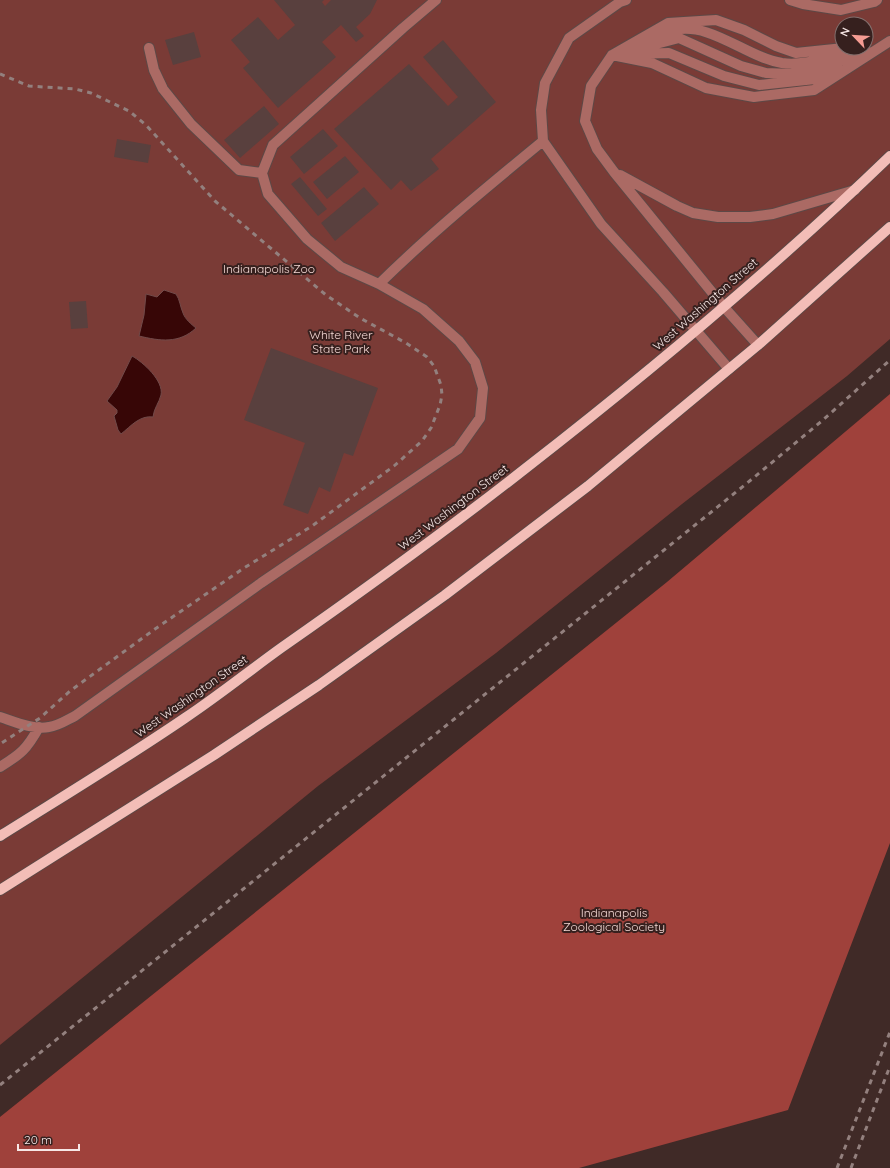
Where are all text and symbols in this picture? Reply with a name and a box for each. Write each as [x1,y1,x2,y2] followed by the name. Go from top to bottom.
[834,16,874,56] north arrow
[837,25,853,38] text: N
[650,255,760,353] street label: West Washington Street
[223,261,315,276] park label: Indianapolis Zoo
[309,327,373,356] park label: White River State Park
[395,461,511,553] street label: West Washington Street
[132,652,250,740] street label: West Washington Street
[563,905,665,934] park label: Indianapolis Zoological Society
[18,1126,79,1152] scale bar
[24,1132,52,1147] text: 20 m

